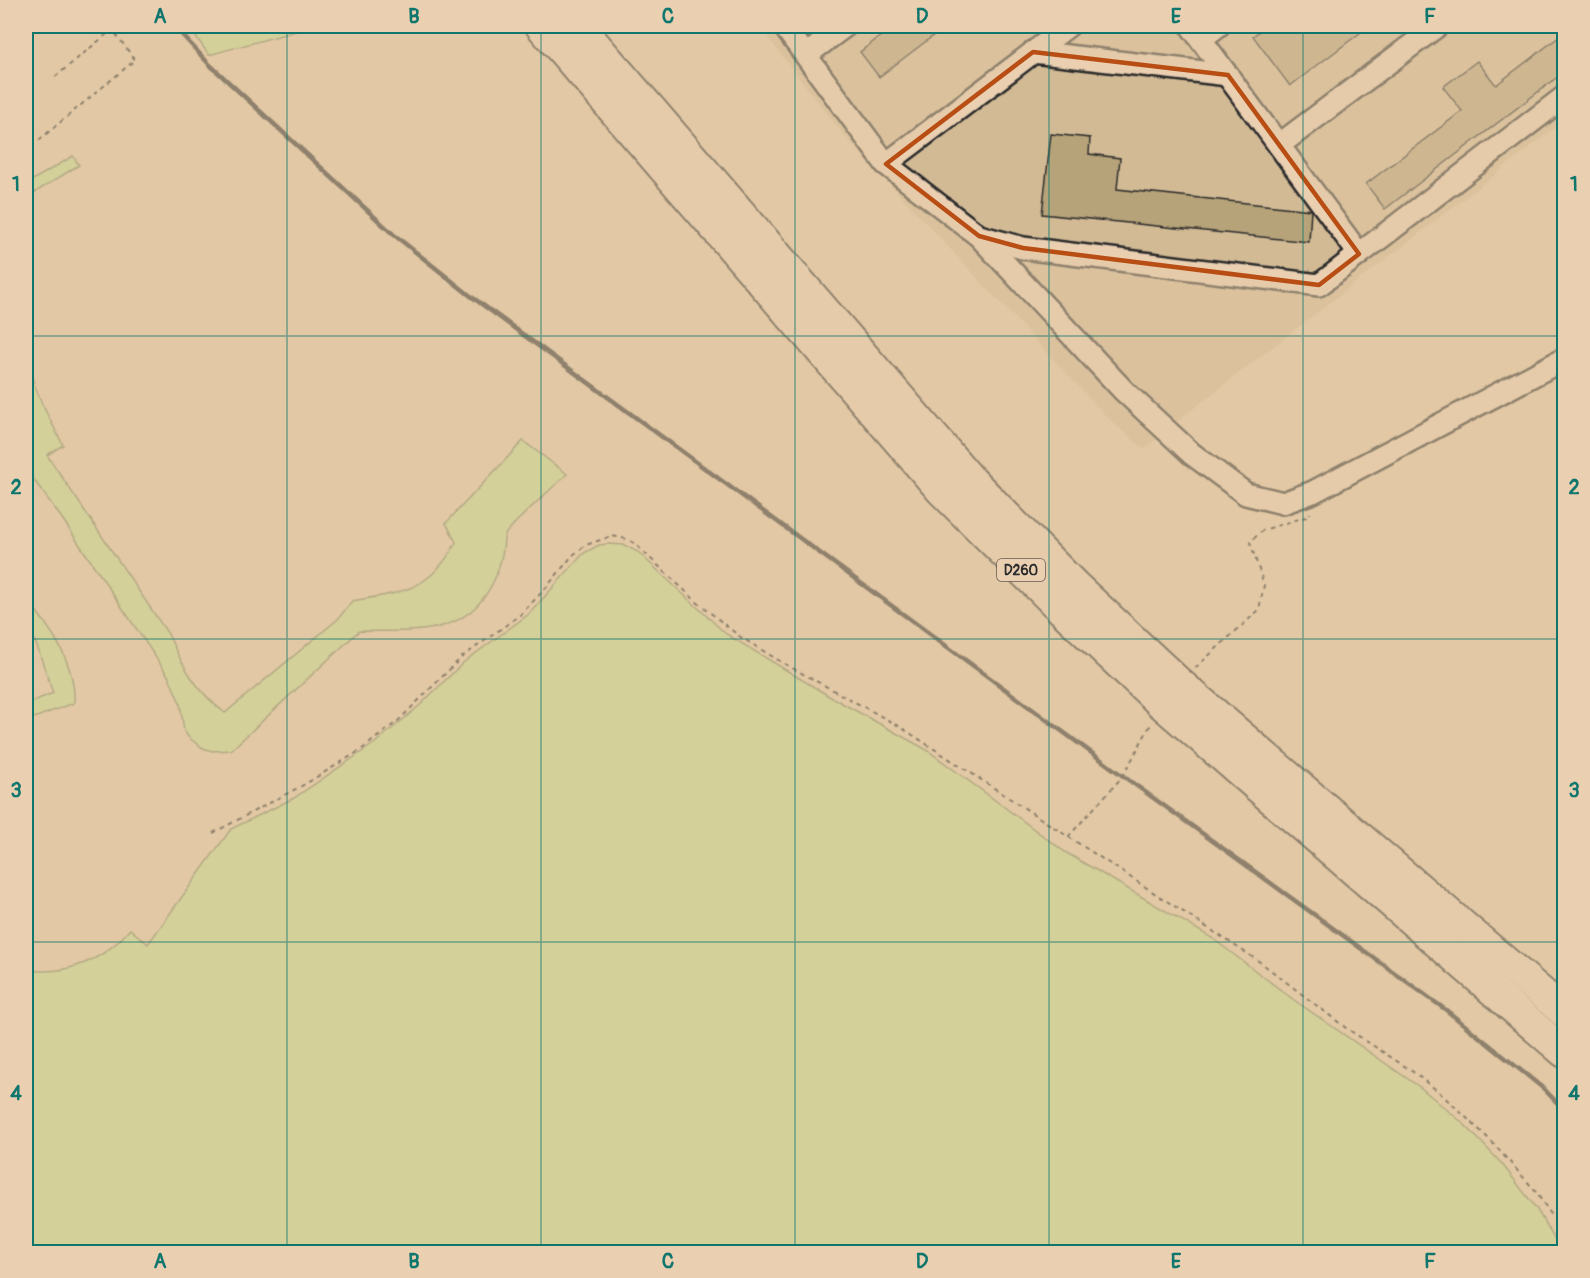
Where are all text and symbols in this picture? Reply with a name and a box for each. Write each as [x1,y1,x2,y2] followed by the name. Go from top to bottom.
[154,4,167,29] text: A
[408,4,420,29] text: B
[662,4,674,29] text: C
[916,4,929,29] text: D
[1171,4,1182,29] text: E
[1424,4,1436,29] text: F
[12,172,20,197] text: 1
[1570,172,1578,197] text: 1
[10,475,22,500] text: 2
[1568,475,1580,500] text: 2
[997,559,1045,581] road number: D260
[10,778,22,803] text: 3
[1568,778,1580,803] text: 3
[10,1081,22,1106] text: 4
[1568,1081,1580,1106] text: 4
[154,1249,167,1274] text: A
[408,1249,420,1274] text: B
[662,1249,674,1274] text: C
[916,1249,929,1274] text: D
[1171,1249,1182,1274] text: E
[1424,1249,1436,1274] text: F

